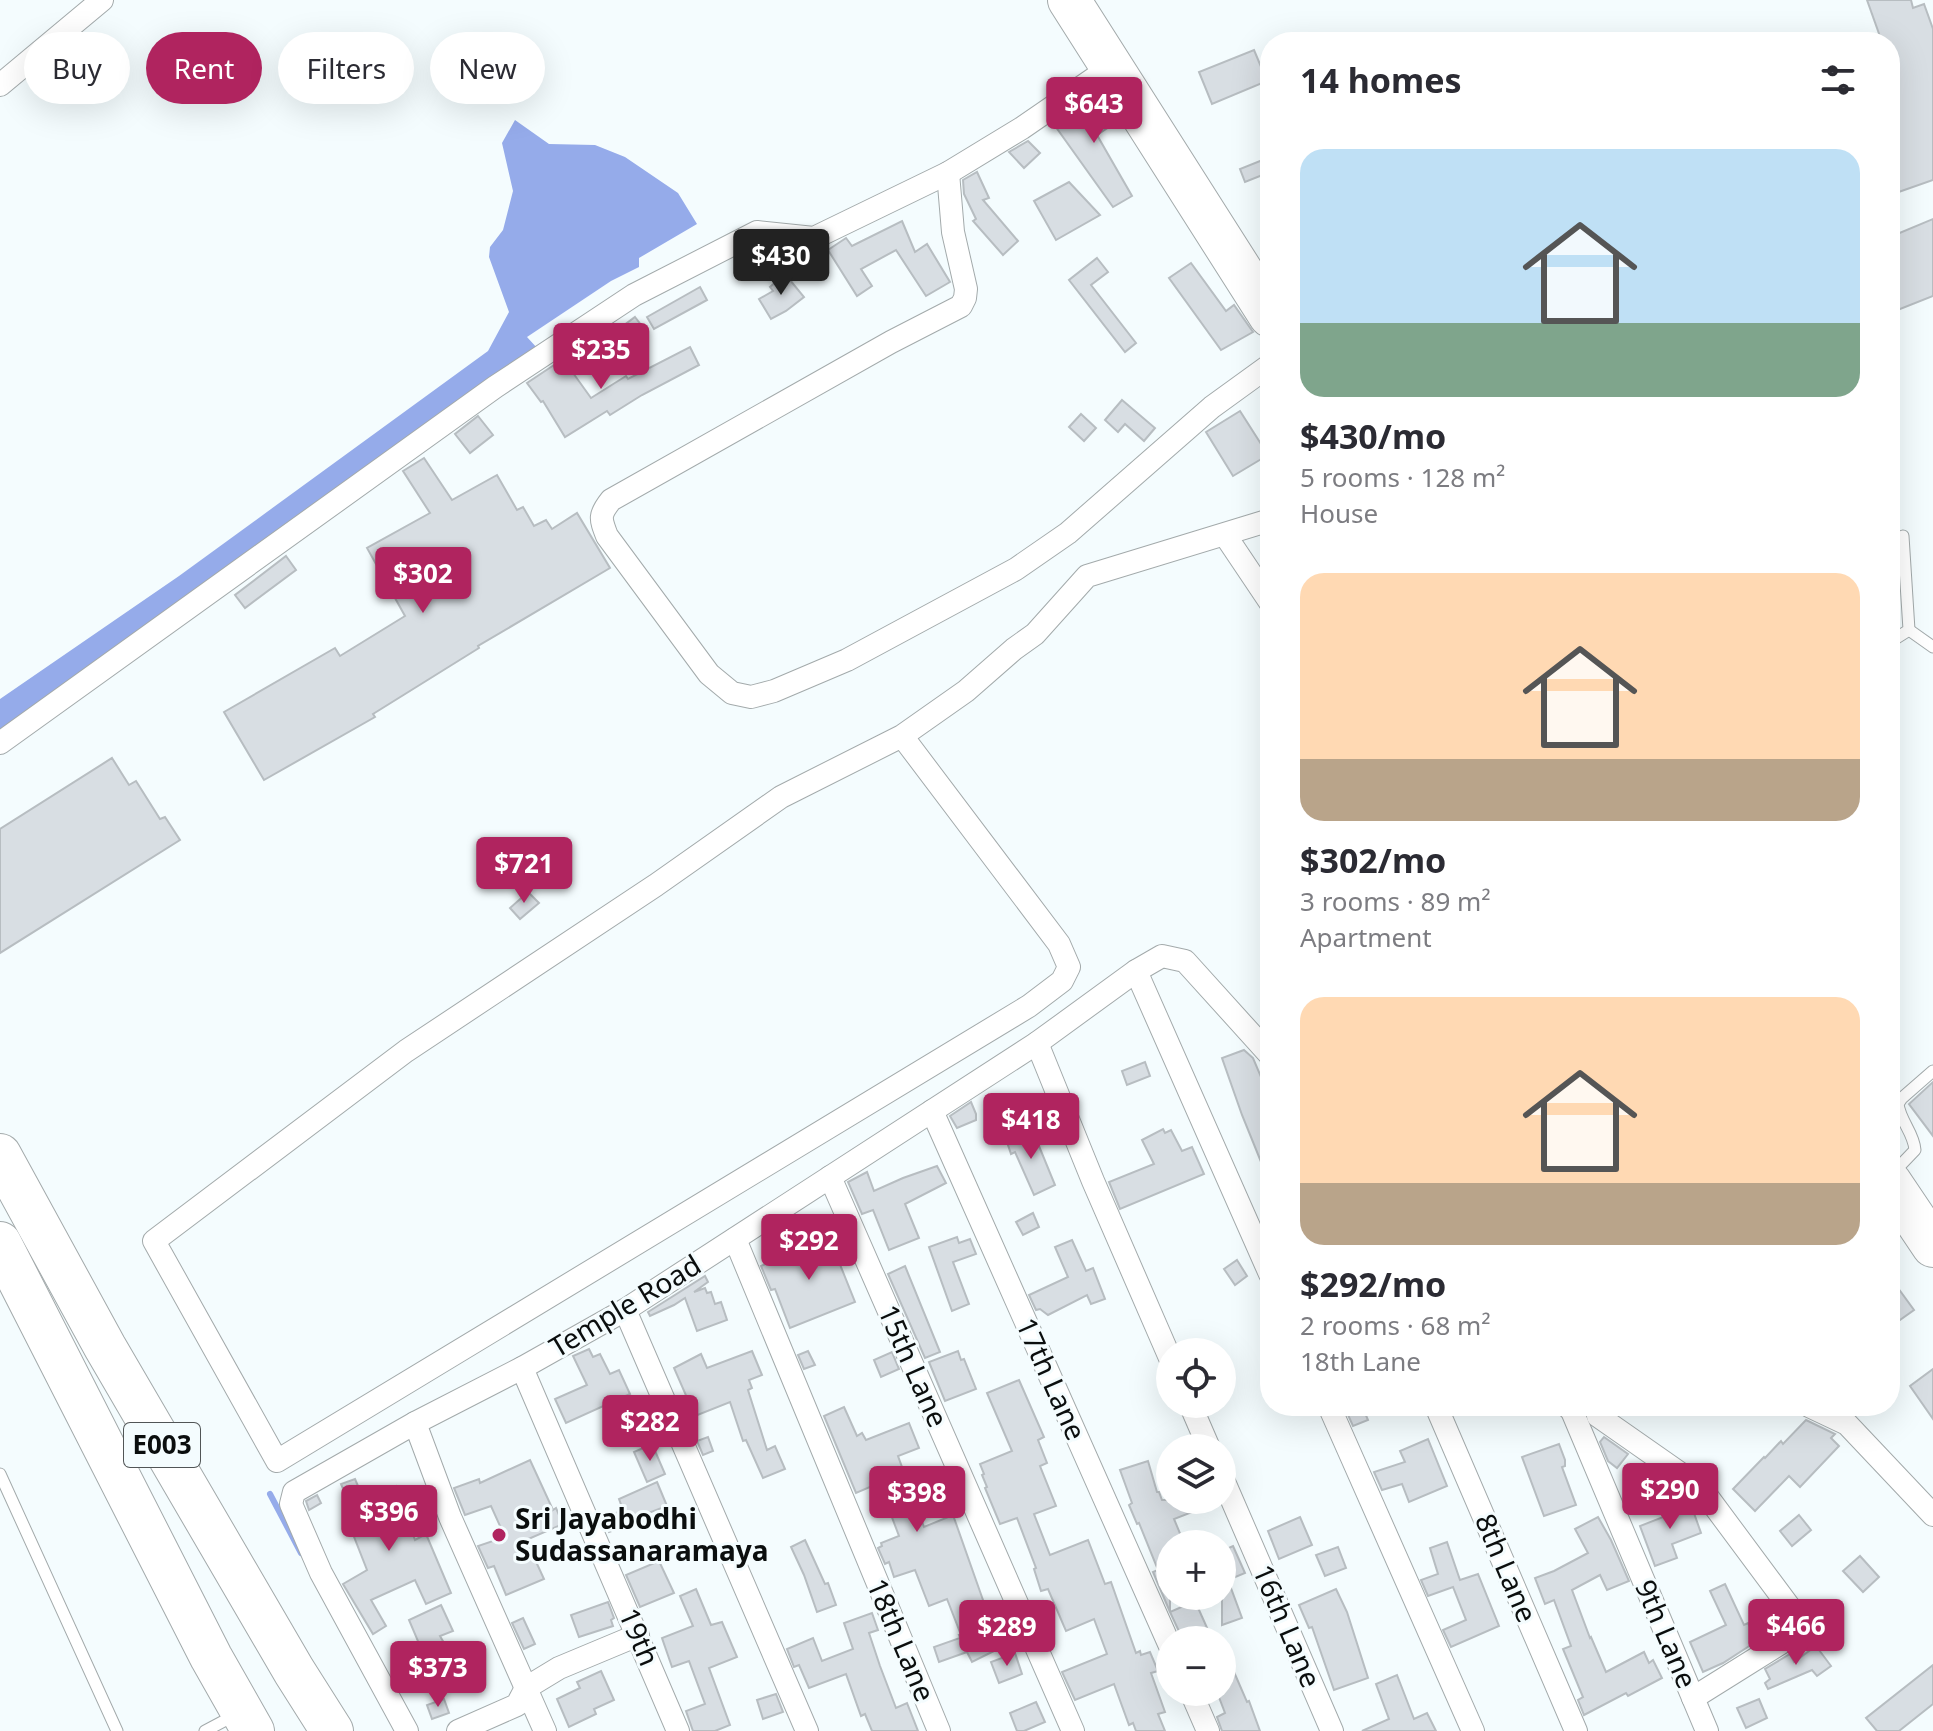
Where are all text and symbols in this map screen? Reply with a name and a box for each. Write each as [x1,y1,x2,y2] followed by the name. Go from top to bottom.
[24,32,130,104] chip: Buy
[146,32,262,104] chip: Rent
[278,32,414,104] chip: Filters
[430,32,545,104] chip: New
[1300,57,1462,103] text: 14 homes
[1816,58,1860,102] icon: filters
[1047,77,1141,145] pin: $643
[1064,85,1124,121] text: $643
[1508,201,1652,345] icon: home
[734,229,828,297] pin: $430
[751,237,811,273] text: $430
[554,323,648,391] pin: $235
[571,331,631,367] text: $235
[1300,413,1446,459] text: $430/mo
[1300,459,1505,495] text: 5 rooms · 128 m²
[1300,495,1378,531] text: House
[376,547,470,615] pin: $302
[393,555,453,591] text: $302
[1508,625,1652,769] icon: home
[477,837,571,905] pin: $721
[1300,837,1446,883] text: $302/mo
[494,845,554,881] text: $721
[1300,883,1490,919] text: 3 rooms · 89 m²
[1300,919,1432,955] text: Apartment
[1508,1049,1652,1193] icon: home
[984,1093,1078,1161] pin: $418
[1001,1101,1061,1137] text: $418
[762,1214,856,1282] pin: $292
[779,1222,839,1258] text: $292
[542,1245,707,1365] street label: Temple Road
[1300,1261,1446,1307] text: $292/mo
[870,1298,958,1433] street label: 15th Lane
[1300,1307,1490,1343] text: 2 rooms · 68 m²
[1008,1311,1096,1446] street label: 17th Lane
[1156,1338,1236,1706] map controls
[1156,1338,1236,1418] button: locate
[1300,1343,1421,1379] text: 18th Lane
[603,1395,697,1463] pin: $282
[620,1403,680,1439] text: $282
[124,1423,200,1467] road number: E003
[1156,1434,1236,1514] button: layers
[1623,1463,1717,1531] pin: $290
[870,1466,964,1534] pin: $398
[1640,1471,1700,1507] text: $290
[887,1474,947,1510] text: $398
[342,1485,436,1553] pin: $396
[359,1493,419,1529] text: $396
[515,1499,769,1569] place label: Sri Jayabodhi Sudassanaramaya
[1467,1508,1547,1628] street label: 8th Lane
[490,1526,508,1544] marker: Sri Jayabodhi Sudassanaramaya
[1156,1530,1236,1610] button: +
[1245,1558,1331,1693] street label: 16th Lane
[859,1572,945,1707] street label: 18th Lane
[1627,1574,1707,1694] street label: 9th Lane
[1749,1599,1843,1667] pin: $466
[960,1600,1054,1668] pin: $289
[611,1602,669,1671] street label: 19th
[1766,1607,1826,1643] text: $466
[977,1608,1037,1644] text: $289
[1156,1626,1236,1706] button: −
[391,1641,485,1709] pin: $373
[408,1649,468,1685] text: $373

